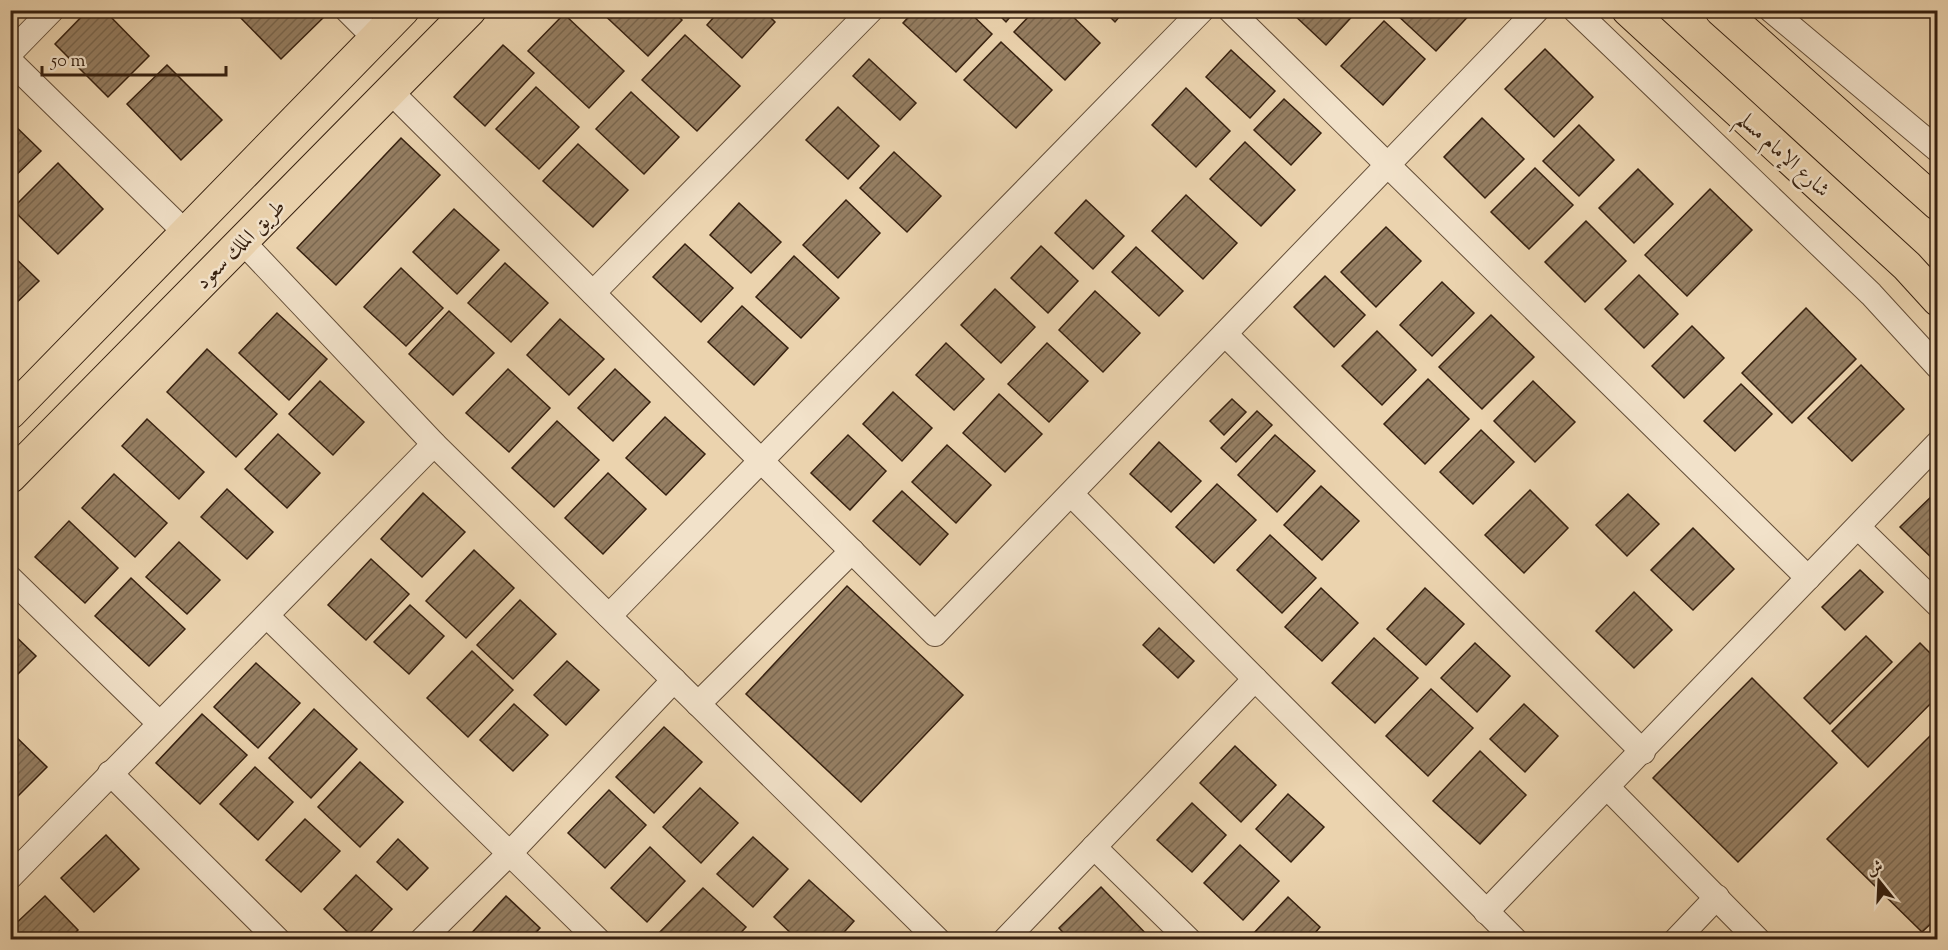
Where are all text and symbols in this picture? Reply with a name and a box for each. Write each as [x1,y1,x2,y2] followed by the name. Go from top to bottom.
[42,39,226,77] scale bar
[50,49,86,75] text: 50 m
[1727,105,1836,208] street label: شارع الإمام مسلم
[189,193,293,297] street label: طريق الملك سعود
[1849,851,1909,911] north arrow
[1864,856,1886,883] text: ش

